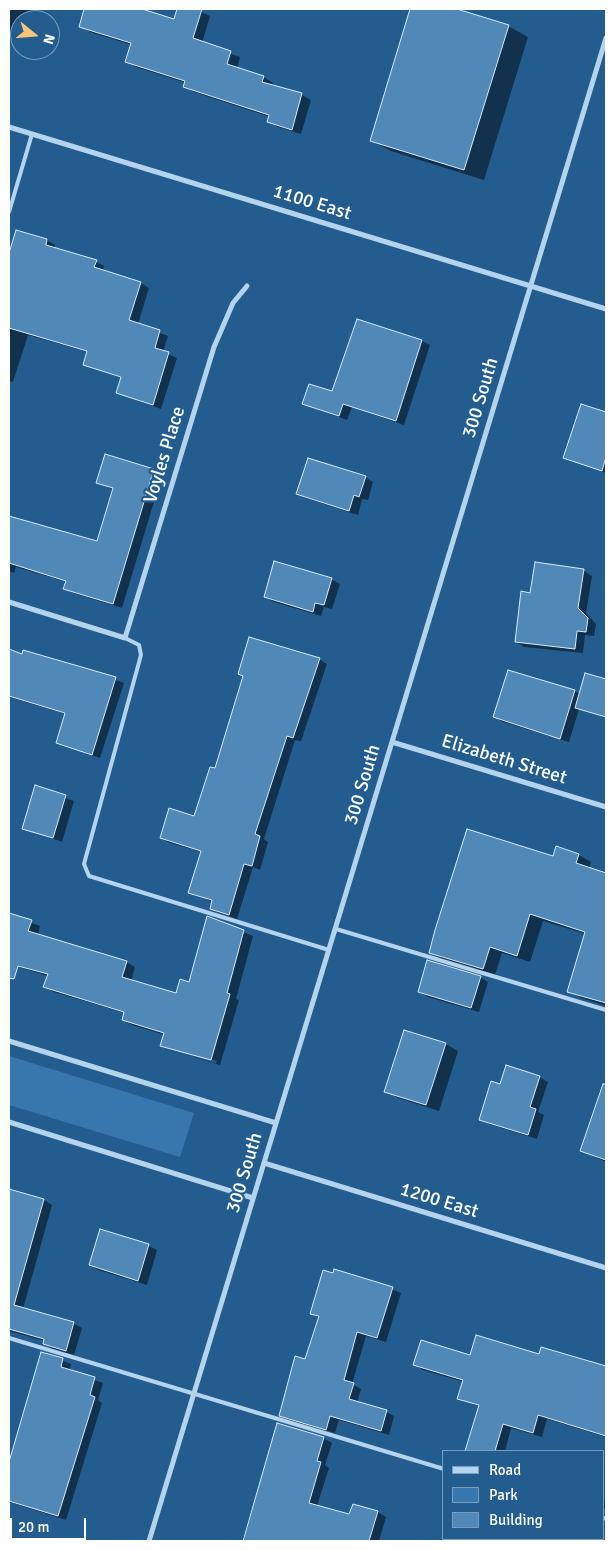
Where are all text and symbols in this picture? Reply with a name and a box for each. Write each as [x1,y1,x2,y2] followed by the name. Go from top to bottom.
[10,10,60,60] north arrow
[39,32,58,46] text: N
[270,180,354,226] street label: 1100 East
[458,355,504,441] street label: 300 South
[139,404,191,506] street label: Voyles Place
[439,730,569,790] street label: Elizabeth Street
[340,742,386,828] street label: 300 South
[222,1130,268,1216] street label: 300 South
[397,1178,481,1224] street label: 1200 East
[442,1450,605,1540] legend
[489,1461,521,1479] text: Road
[489,1486,518,1504] text: Park
[12,1508,89,1540] scale bar
[489,1511,543,1529] text: Building
[18,1518,49,1536] text: 20 m

